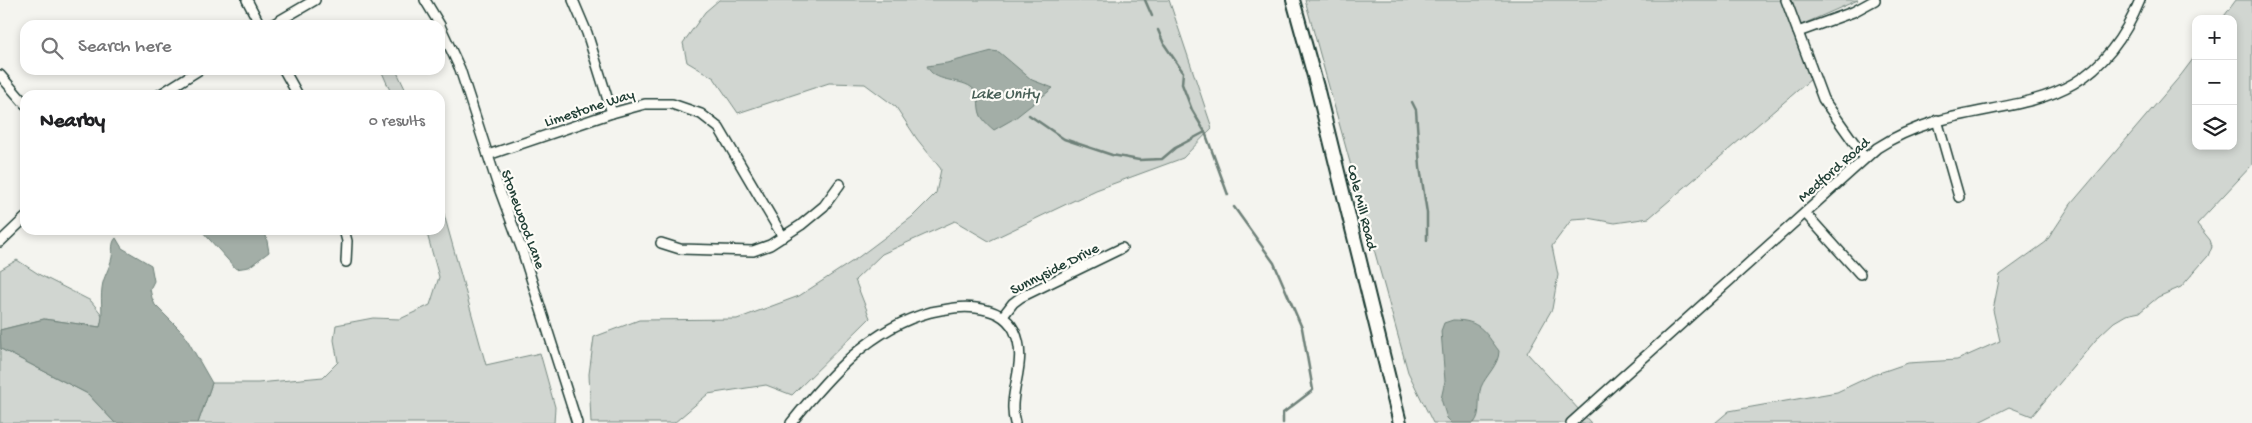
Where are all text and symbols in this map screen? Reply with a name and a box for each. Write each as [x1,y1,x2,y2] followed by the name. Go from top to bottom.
[2192,15,2237,150] map controls
[2192,15,2237,60] button: +
[20,20,445,75] search box
[38,34,66,62] icon: search
[78,36,172,59] text: Search here
[2192,60,2237,105] button: −
[542,86,637,132] street label: Limestone Way
[971,86,1040,105] water label: Lake Unity
[2192,105,2237,150] button: layers
[40,110,105,135] text: Nearby
[369,113,425,132] text: 0 results
[1795,133,1875,207] street label: Medford Road
[1342,163,1381,253] street label: Cole Mill Road
[496,168,548,272] street label: Stonewood Lane
[1008,240,1103,300] street label: Sunnyside Drive

